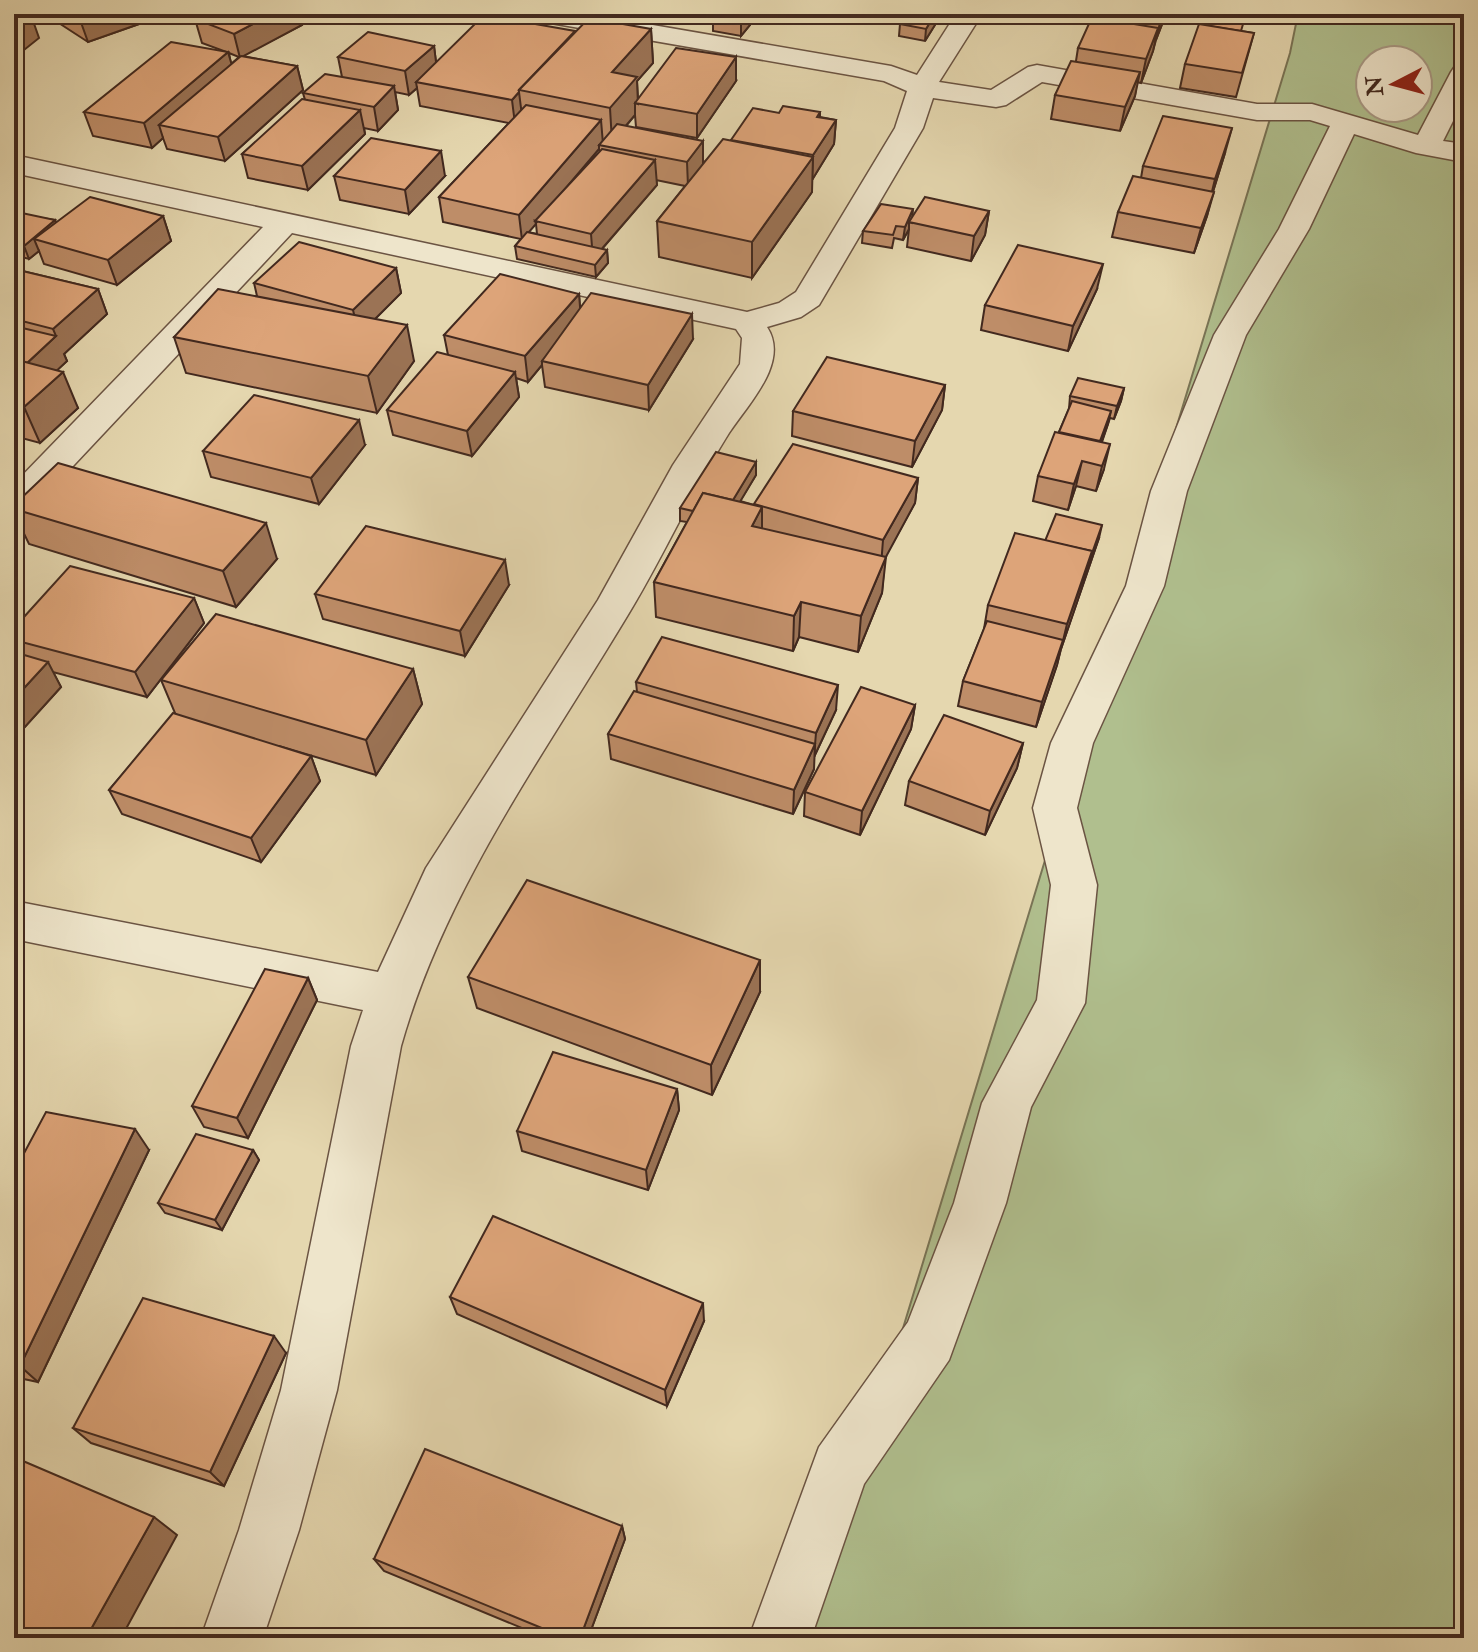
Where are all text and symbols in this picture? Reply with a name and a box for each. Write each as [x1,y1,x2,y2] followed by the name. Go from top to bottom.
[1354,44,1434,124] north arrow
[1360,74,1390,98] text: N

